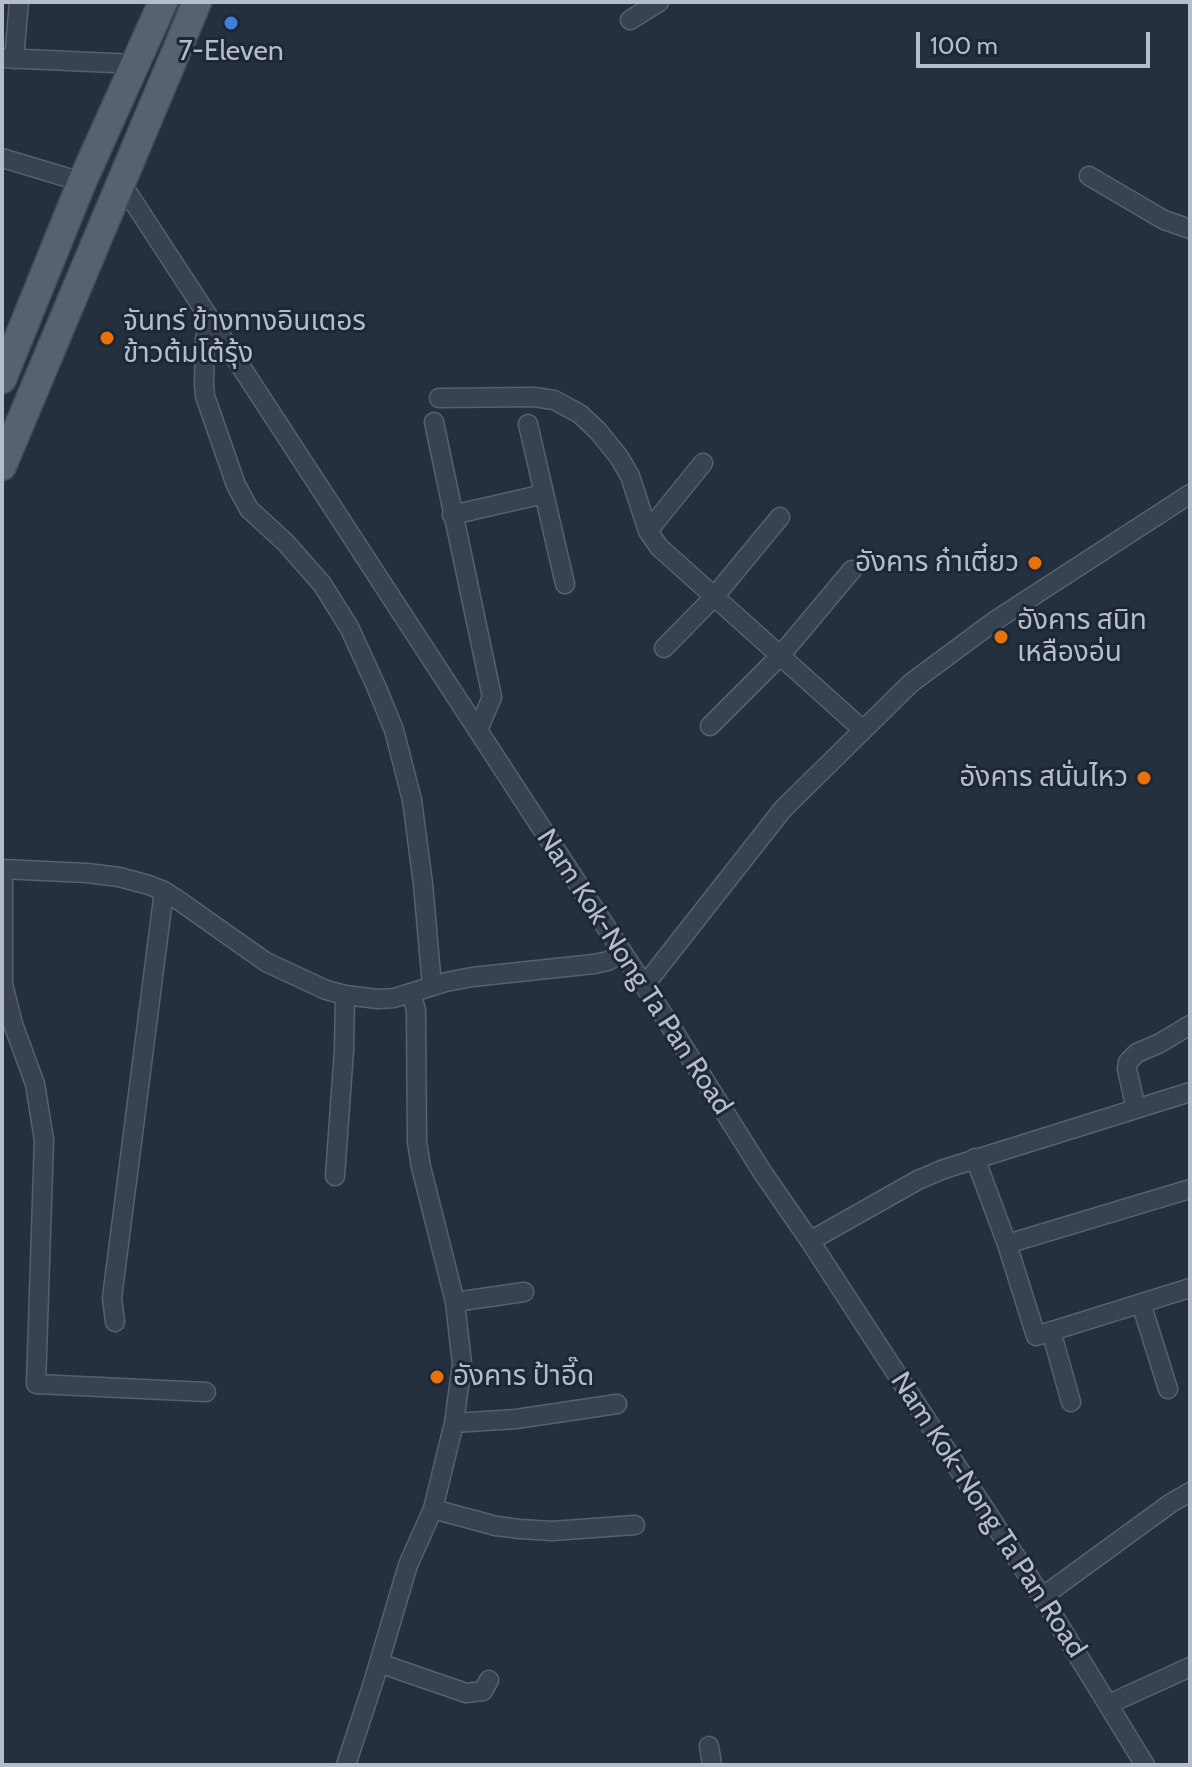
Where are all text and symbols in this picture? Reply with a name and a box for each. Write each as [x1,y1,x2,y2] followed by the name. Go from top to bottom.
[222,14,240,32] marker: 7-Eleven
[920,16,1154,66] scale bar
[930,31,998,60] text: 100 m
[178,35,284,69] place label: 7-Eleven
[123,305,366,371] place label: จันทร์ ข้างทางอินเตอร ข้าวต้มโต้รุ้ง
[98,329,116,347] marker: จันทร์ ข้างทางอินเตอร ข้าวต้มโต้รุ้ง
[855,546,1019,580] place label: อังคาร ก๋าเตี๋ยว
[1026,554,1044,572] marker: อังคาร ก๋าเตี๋ยว
[1017,604,1147,670] place label: อังคาร สนิท เหลืองอ่น
[992,628,1010,646] marker: อังคาร สนิท เหลืองอ่น
[959,761,1128,795] place label: อังคาร สนั่นไหว
[1135,769,1153,787] marker: อังคาร สนั่นไหว
[529,823,739,1121] street label: Nam Kok-Nong Ta Pan Road
[453,1360,594,1394] place label: อังคาร ป้าอี๊ด
[883,1366,1093,1664] street label: Nam Kok-Nong Ta Pan Road
[428,1368,446,1386] marker: อังคาร ป้าอี๊ด

